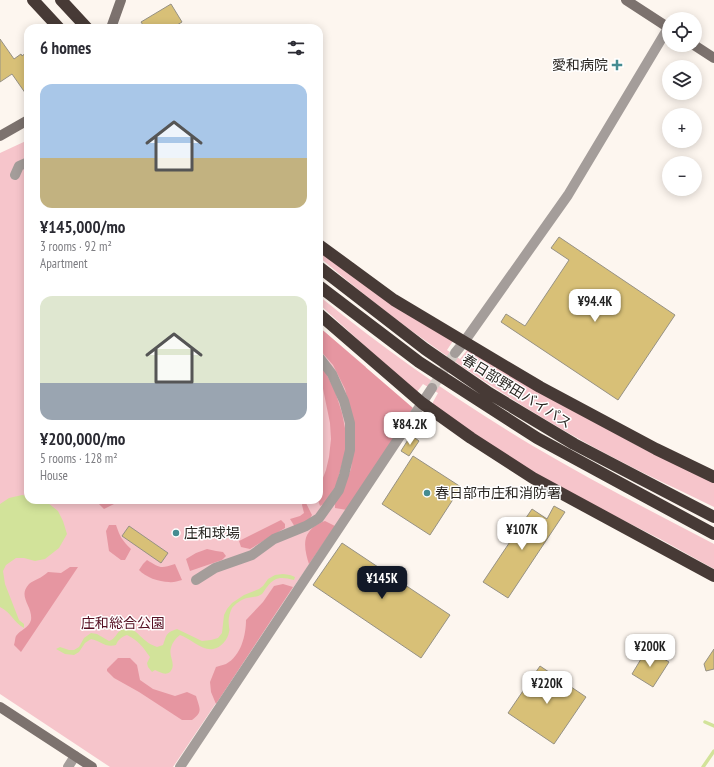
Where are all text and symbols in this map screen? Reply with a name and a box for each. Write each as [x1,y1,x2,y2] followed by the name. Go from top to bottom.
[662,12,702,196] map controls
[662,12,702,52] button: locate
[40,37,91,59] text: 6 homes
[285,37,307,59] icon: filters
[552,56,608,74] place label: 愛和病院
[611,59,623,71] marker: 愛和病院
[662,60,702,100] button: layers
[662,108,702,148] button: +
[138,110,210,182] icon: home
[662,156,702,196] button: −
[40,216,125,238] text: ¥145,000/mo
[40,238,112,255] text: 3 rooms · 92 m²
[40,255,88,272] text: Apartment
[562,289,628,323] pin: ¥94.4K
[578,293,612,310] text: ¥94.4K
[138,322,210,394] icon: home
[459,350,575,432] street label: 春日部野田バイパス
[377,412,443,446] pin: ¥84.2K
[393,416,427,433] text: ¥84.2K
[40,428,125,450] text: ¥200,000/mo
[40,450,118,467] text: 5 rooms · 128 m²
[40,467,68,484] text: House
[435,484,561,502] place label: 春日部市庄和消防署
[422,488,432,498] marker: 春日部市庄和消防署
[494,517,550,551] pin: ¥107K
[506,521,538,538] text: ¥107K
[184,524,240,542] place label: 庄和球場
[171,528,181,538] marker: 庄和球場
[354,566,410,600] pin: ¥145K
[366,570,398,587] text: ¥145K
[81,614,165,632] park label: 庄和総合公園
[622,634,678,668] pin: ¥200K
[634,638,666,655] text: ¥200K
[519,671,575,705] pin: ¥220K
[531,675,563,692] text: ¥220K

